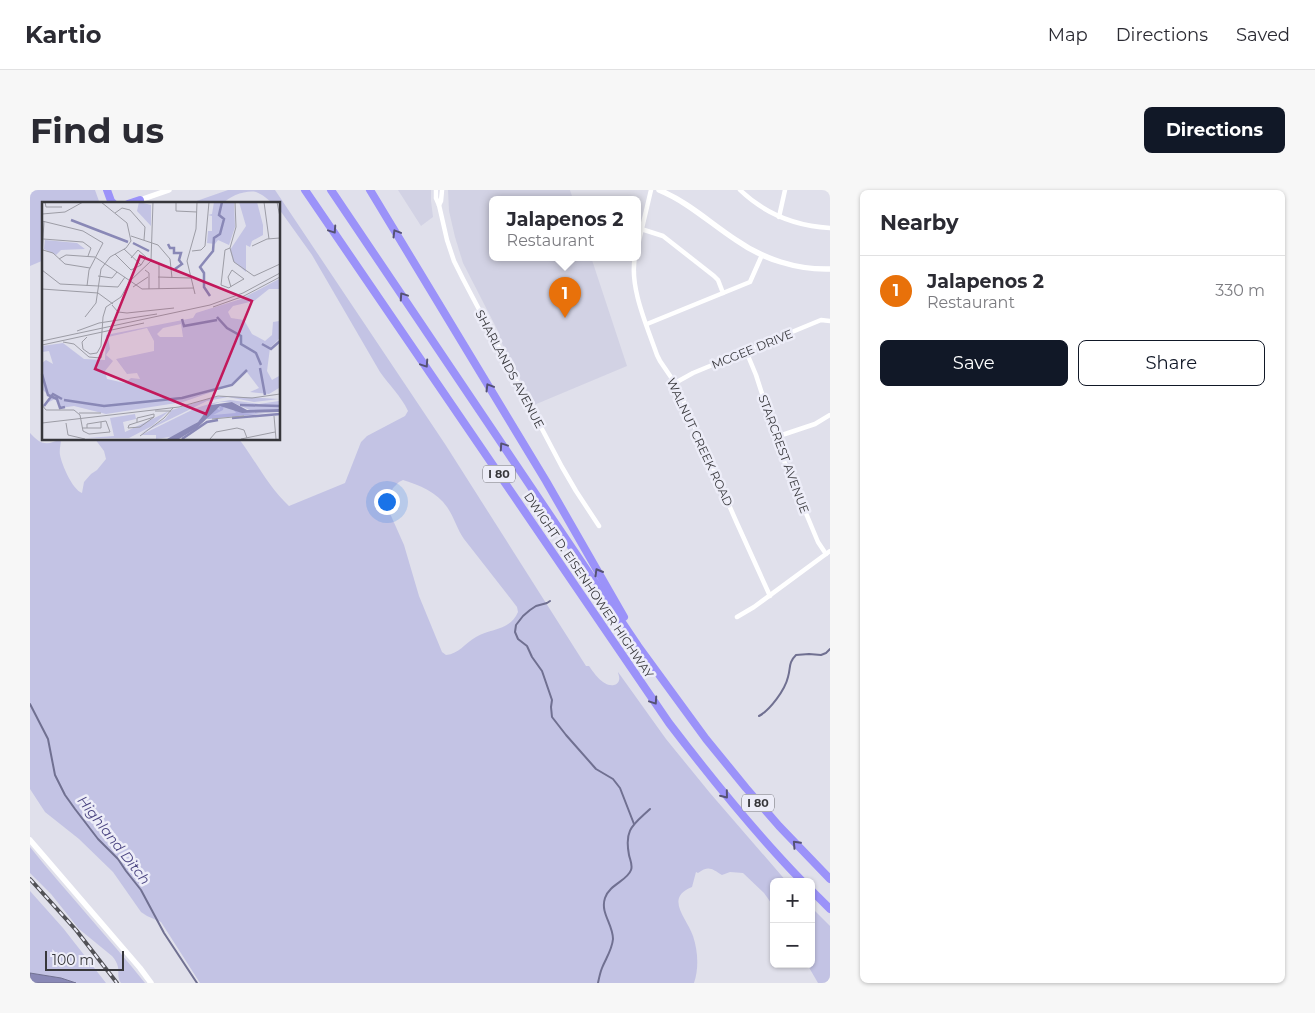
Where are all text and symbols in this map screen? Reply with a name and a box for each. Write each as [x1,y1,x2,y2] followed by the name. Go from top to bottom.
[25,20,101,49] text: Kartio
[1048,24,1088,46] text: Map
[1116,24,1208,46] text: Directions
[1236,24,1290,46] text: Saved
[1144,107,1285,153] button: Directions
[30,109,164,152] text: Find us
[489,196,641,261] popup
[42,202,280,440] inset map
[507,208,623,231] text: Jalapenos 2
[880,210,959,235] text: Nearby
[327,224,336,234] one-way arrow
[392,230,402,239] one-way arrow
[507,231,595,250] text: Restaurant
[927,270,1044,293] text: Jalapenos 2
[549,277,581,318] pin: 1
[893,281,899,300] text: 1
[1215,281,1265,300] text: 330 m
[400,293,409,302] one-way arrow
[927,293,1015,312] text: Restaurant
[472,307,548,431] street label: SHARLANDS AVENUE
[709,326,795,372] street label: MCGEE DRIVE
[880,340,1068,386] button: Save
[1078,340,1265,386] button: Share
[419,359,428,368] one-way arrow
[664,375,736,509] street label: WALNUT CREEK ROAD
[486,383,496,392] one-way arrow
[756,393,812,515] street label: STARCREST AVENUE
[500,442,509,451] one-way arrow
[483,466,515,482] road number: I 80
[374,489,400,515] your location
[521,489,657,681] street label: DWIGHT D. EISENHOWER HIGHWAY
[595,569,605,578] one-way arrow
[648,696,658,705] one-way arrow
[720,789,728,798] one-way arrow
[74,792,154,888] water label: Highland Ditch
[742,794,774,812] road number: I 80
[793,841,802,850] one-way arrow
[770,878,815,968] map controls
[770,878,815,923] button: +
[770,923,815,968] button: −
[45,948,124,971] scale bar
[52,951,94,969] text: 100 m

